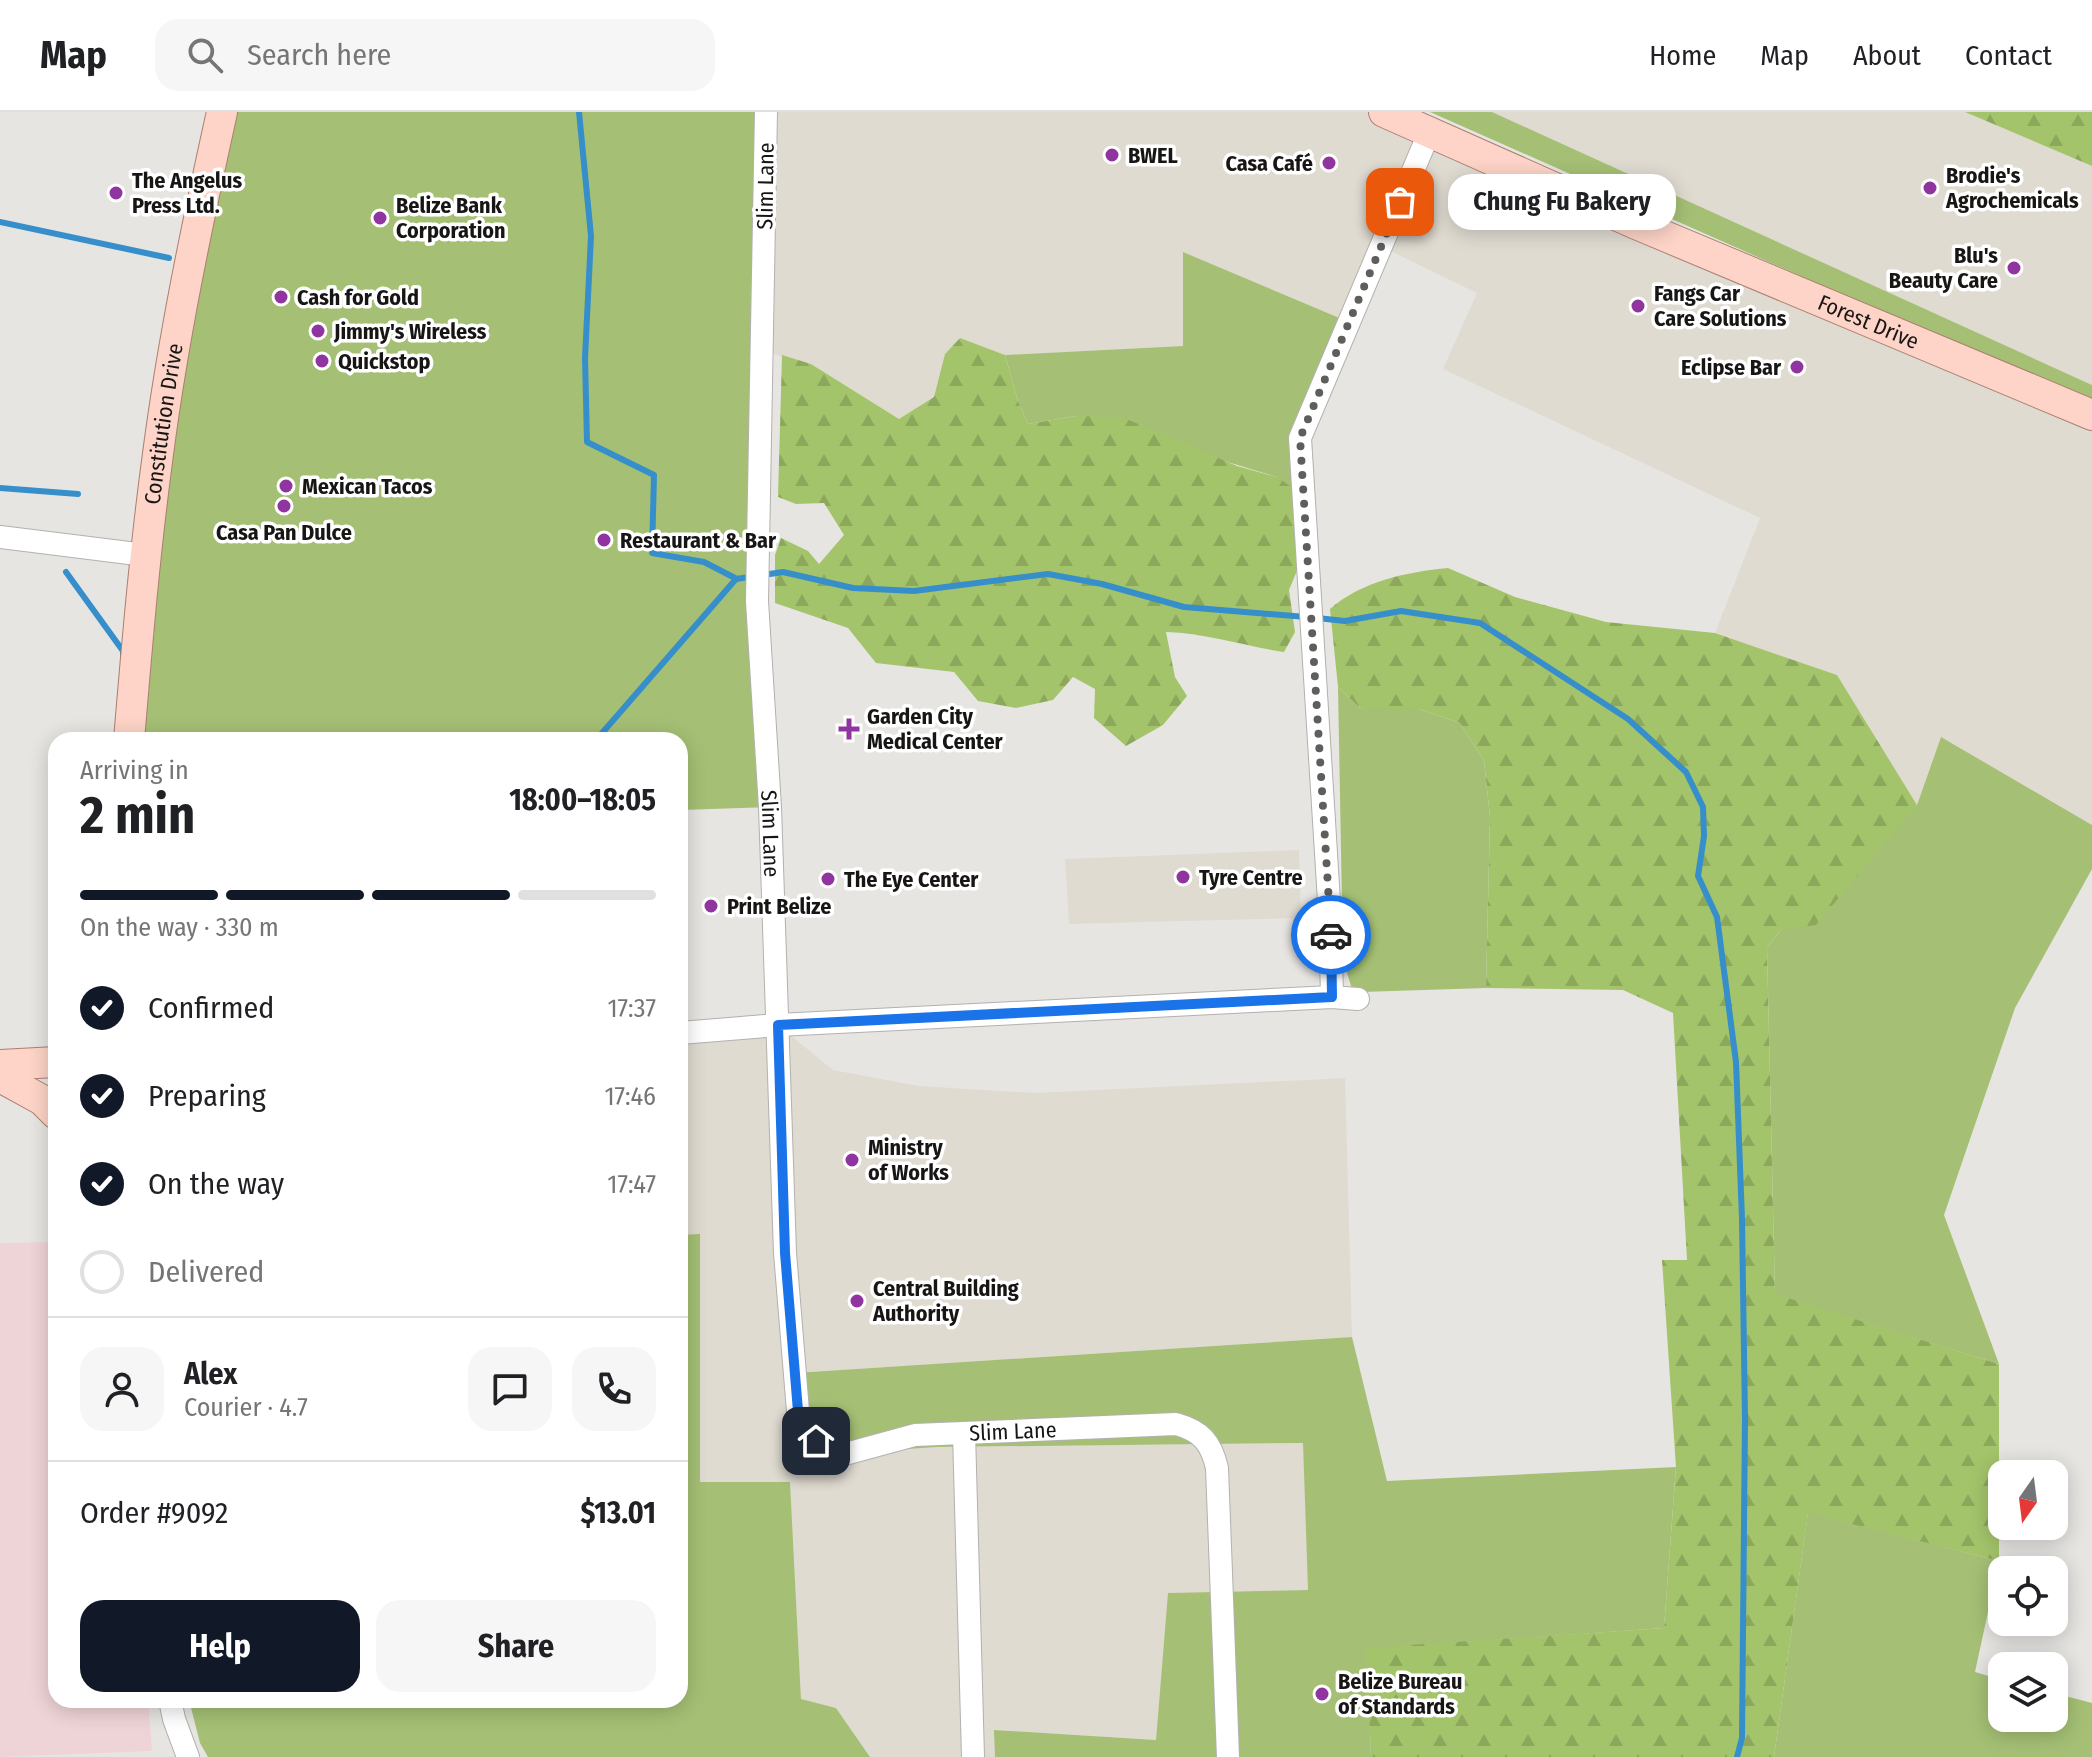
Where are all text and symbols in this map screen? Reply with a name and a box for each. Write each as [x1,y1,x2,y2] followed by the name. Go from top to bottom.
[155,19,715,91] search box
[40,32,107,78] text: Map
[183,33,227,77] icon: search
[247,37,391,73] text: Search here
[1649,39,1716,72] text: Home
[1760,39,1809,72] text: Map
[1853,39,1921,72] text: About
[1965,39,2052,72] text: Contact
[751,142,780,230] street label: Slim Lane
[1128,142,1179,169] place label: BWEL
[1103,146,1121,164] marker: BWEL
[1225,150,1313,177] place label: Casa Café
[1320,154,1338,172] marker: Casa Café
[1945,162,2079,214] place label: Brodie's Agrochemicals
[132,167,243,219] place label: The Angelus Press Ltd.
[1366,168,1434,236] pin
[1448,174,1676,230] callout: Chung Fu Bakery
[1921,179,1939,197] marker: Brodie's Agrochemicals
[1378,180,1422,224] icon: bag
[107,184,125,202] marker: The Angelus Press Ltd.
[1473,186,1651,217] text: Chung Fu Bakery
[396,192,506,244] place label: Belize Bank Corporation
[371,209,389,227] marker: Belize Bank Corporation
[1889,242,1998,294] place label: Blu's Beauty Care
[2005,259,2023,277] marker: Blu's Beauty Care
[1654,280,1787,332] place label: Fangs Car Care Solutions
[297,284,419,311] place label: Cash for Gold
[272,288,290,306] marker: Cash for Gold
[1814,289,1923,355] street label: Forest Drive
[1629,297,1647,315] marker: Fangs Car Care Solutions
[333,318,487,345] place label: Jimmy's Wireless
[309,322,327,340] marker: Jimmy's Wireless
[139,341,189,506] street label: Constitution Drive
[338,348,430,375] place label: Quickstop
[313,352,331,370] marker: Quickstop
[1681,354,1782,381] place label: Eclipse Bar
[1788,358,1806,376] marker: Eclipse Bar
[302,473,433,500] place label: Mexican Tacos
[277,477,295,495] marker: Mexican Tacos
[275,497,293,515] marker: Casa Pan Dulce
[216,519,352,546] place label: Casa Pan Dulce
[620,527,777,554] place label: Restaurant & Bar
[595,531,613,549] marker: Restaurant & Bar
[867,703,1004,755] place label: Garden City Medical Center
[838,718,860,740] marker: Garden City Medical Center
[80,755,189,786] text: Arriving in
[509,782,656,818] text: 18:00–18:05
[80,784,195,847] text: 2 min
[755,789,785,878] street label: Slim Lane
[1199,864,1303,891] place label: Tyre Centre
[844,866,979,893] place label: The Eye Center
[1174,868,1192,886] marker: Tyre Centre
[819,870,837,888] marker: The Eye Center
[727,893,831,920] place label: Print Belize
[1291,895,1371,975] courier
[702,897,720,915] marker: Print Belize
[80,912,279,943] text: On the way · 330 m
[1309,913,1353,957] icon: car
[80,986,124,1030] icon: check
[148,990,274,1026] text: Confirmed
[607,993,656,1024] text: 17:37
[80,1074,124,1118] icon: check
[148,1078,266,1114] text: Preparing
[604,1081,656,1112] text: 17:46
[868,1134,949,1186] place label: Ministry of Works
[843,1151,861,1169] marker: Ministry of Works
[80,1162,124,1206] icon: check
[148,1166,284,1202] text: On the way
[607,1169,656,1200] text: 17:47
[148,1254,264,1290] text: Delivered
[872,1275,1019,1327] place label: Central Building Authority
[848,1292,866,1310] marker: Central Building Authority
[80,1347,164,1431] button: person
[468,1347,552,1431] button: chat
[572,1347,656,1431] button: phone
[184,1356,237,1392] text: Alex
[184,1392,308,1423] text: Courier · 4.7
[782,1407,850,1475] pin
[969,1416,1057,1447] street label: Slim Lane
[794,1419,838,1463] icon: home
[1988,1460,2068,1540] north arrow
[1988,1460,2068,1732] map controls
[80,1495,228,1531] text: Order #9092
[580,1495,656,1531] text: $13.01
[1988,1556,2068,1636] button: locate
[80,1600,360,1692] button: Help
[376,1600,656,1692] button: Share
[1988,1652,2068,1732] button: layers
[1338,1668,1462,1720] place label: Belize Bureau of Standards
[1313,1685,1331,1703] marker: Belize Bureau of Standards

